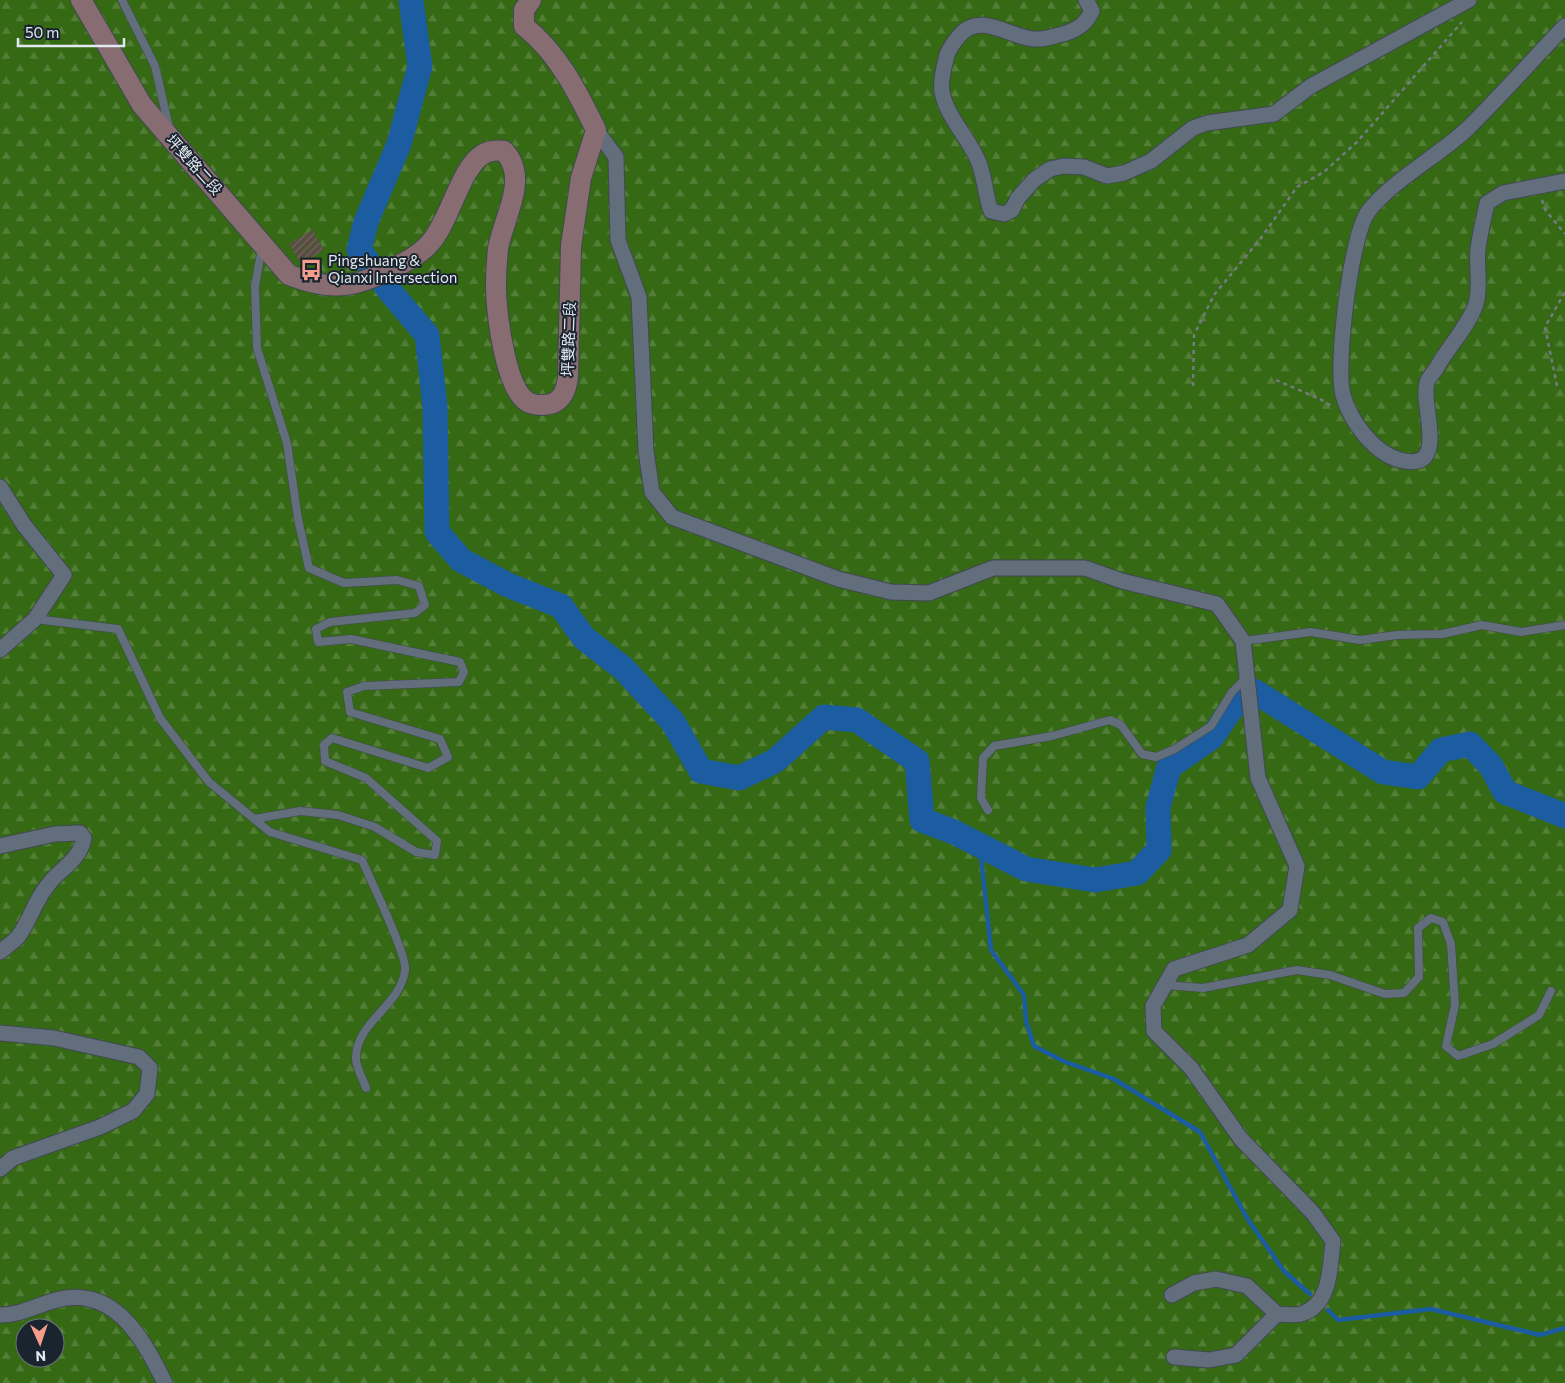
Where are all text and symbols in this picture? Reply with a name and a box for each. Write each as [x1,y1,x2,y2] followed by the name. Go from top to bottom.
[18,15,124,47] scale bar
[25,23,59,41] text: 50 m
[163,130,227,198] street label: 坪雙路二段
[328,251,457,286] place label: Pingshuang & Qianxi Intersection
[298,257,324,283] bus stop icon: Pingshuang & Qianxi Intersection
[558,301,578,377] street label: 坪雙路二段
[15,1318,65,1368] north arrow
[35,1348,46,1365] text: N

